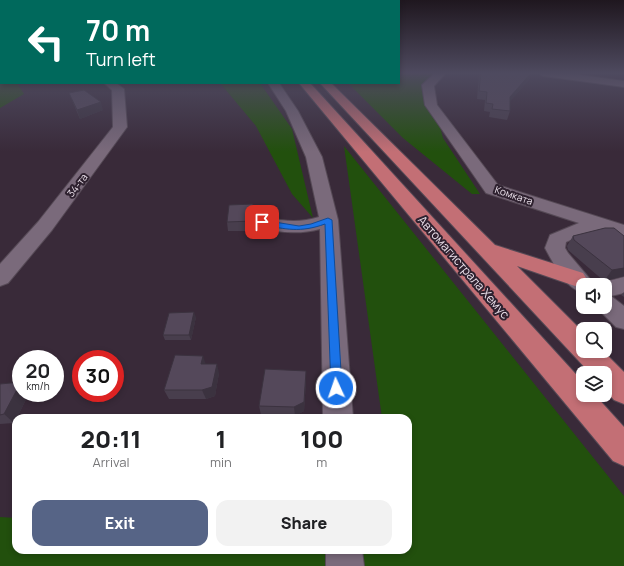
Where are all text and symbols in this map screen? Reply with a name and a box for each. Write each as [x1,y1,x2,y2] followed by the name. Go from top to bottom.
[86,11,150,49] text: 70 m
[20,16,72,68] icon: left
[86,47,156,71] text: Turn left
[64,170,90,200] street label: 34-та
[493,182,535,208] street label: Комката
[245,205,279,239] pin
[251,211,273,233] icon: arrive
[414,212,514,323] street label: Автомагистрала Хемус
[576,278,612,402] map controls
[576,278,612,314] button: sound
[576,322,612,358] button: search
[72,350,124,402] speed limit sign: 30
[25,357,51,384] text: 20
[576,366,612,402] button: layers
[315,367,357,409] position arrow
[26,379,50,393] text: km/h
[80,422,142,455] text: 20:11
[215,422,226,455] text: 1
[300,422,344,455] text: 100
[92,453,130,471] text: Arrival
[210,453,232,471] text: min
[316,453,327,471] text: m
[32,500,208,546] button: Exit
[216,500,392,546] button: Share

